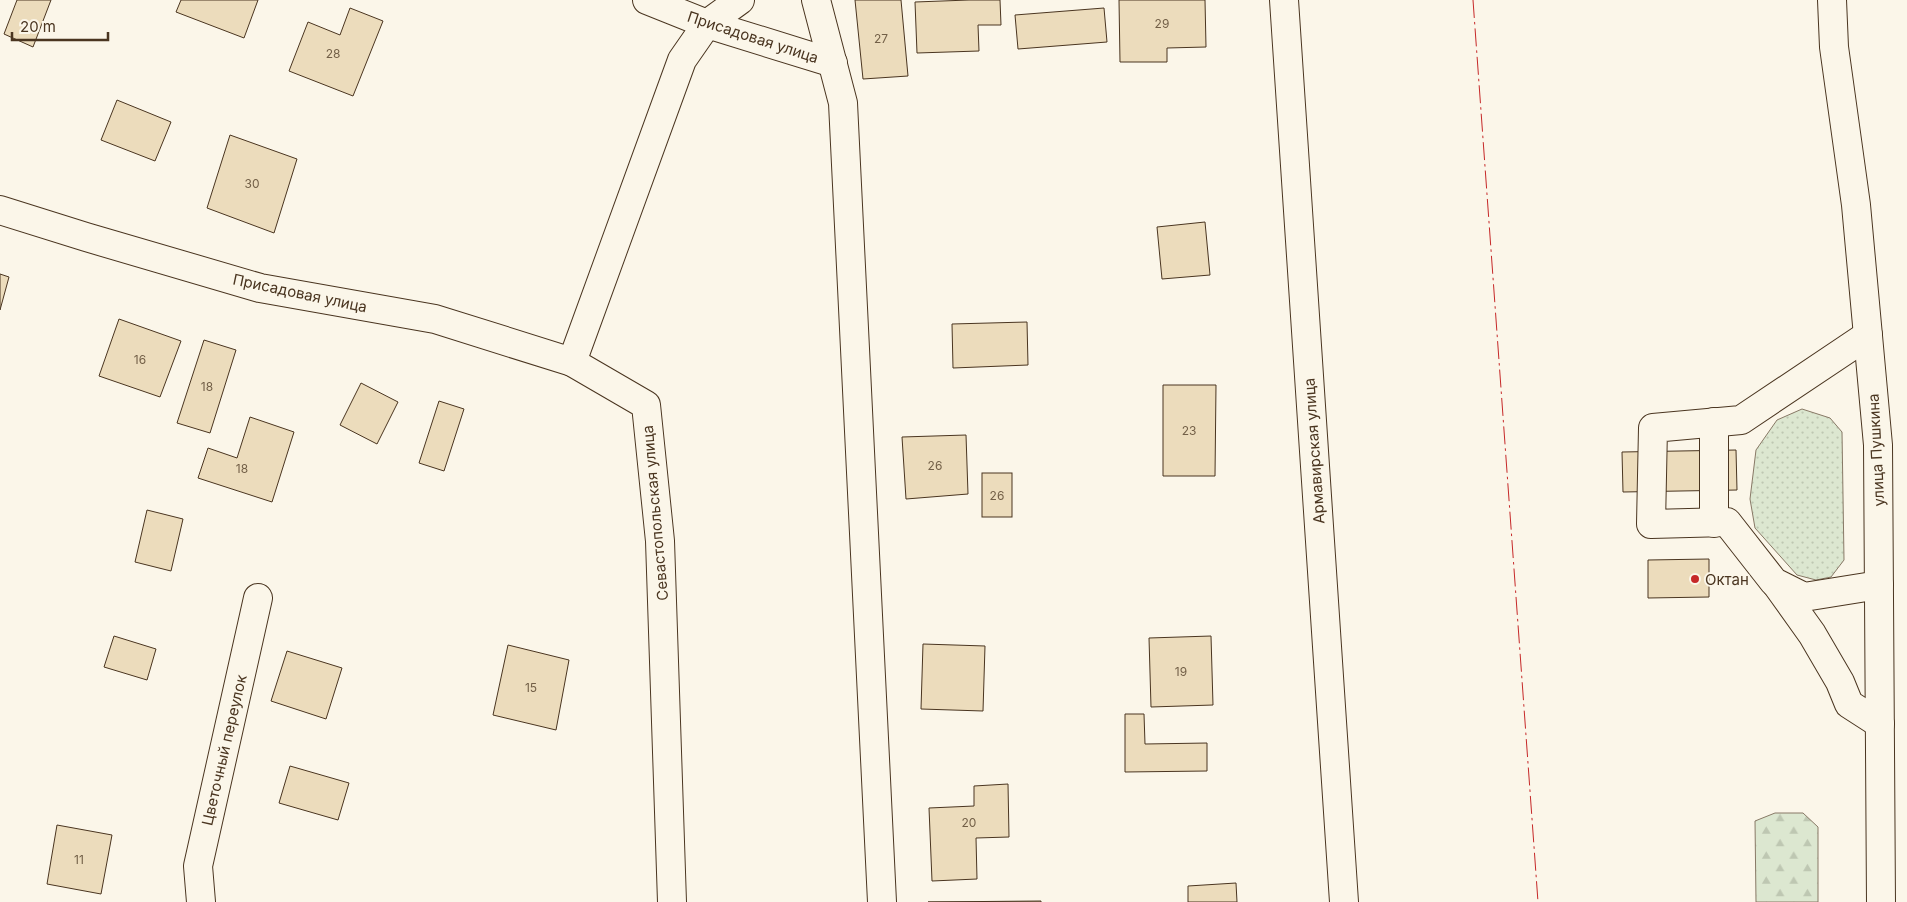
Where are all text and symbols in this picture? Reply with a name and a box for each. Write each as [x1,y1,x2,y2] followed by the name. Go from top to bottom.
[685,7,821,67] street label: Присадовая улица
[12,10,109,42] scale bar
[1155,16,1169,31] house number: 29
[20,17,56,36] text: 20 m
[874,31,888,46] house number: 27
[326,46,340,61] house number: 28
[245,176,259,191] house number: 30
[231,269,369,317] street label: Присадовая улица
[134,352,146,367] house number: 16
[1299,377,1329,525] street label: Армавирская улица
[201,379,213,394] house number: 18
[1864,393,1888,507] street label: улица Пушкина
[1182,423,1196,438] house number: 23
[638,424,672,602] street label: Севастопольская улица
[928,458,942,473] house number: 26
[236,461,248,476] house number: 18
[990,488,1004,503] house number: 26
[1705,570,1749,589] place label: Октан
[1689,573,1701,585] marker: Октан
[1175,664,1187,679] house number: 19
[197,673,251,827] street label: Цветочный переулок
[525,680,537,695] house number: 15
[962,815,976,830] house number: 20
[74,852,84,867] house number: 11

